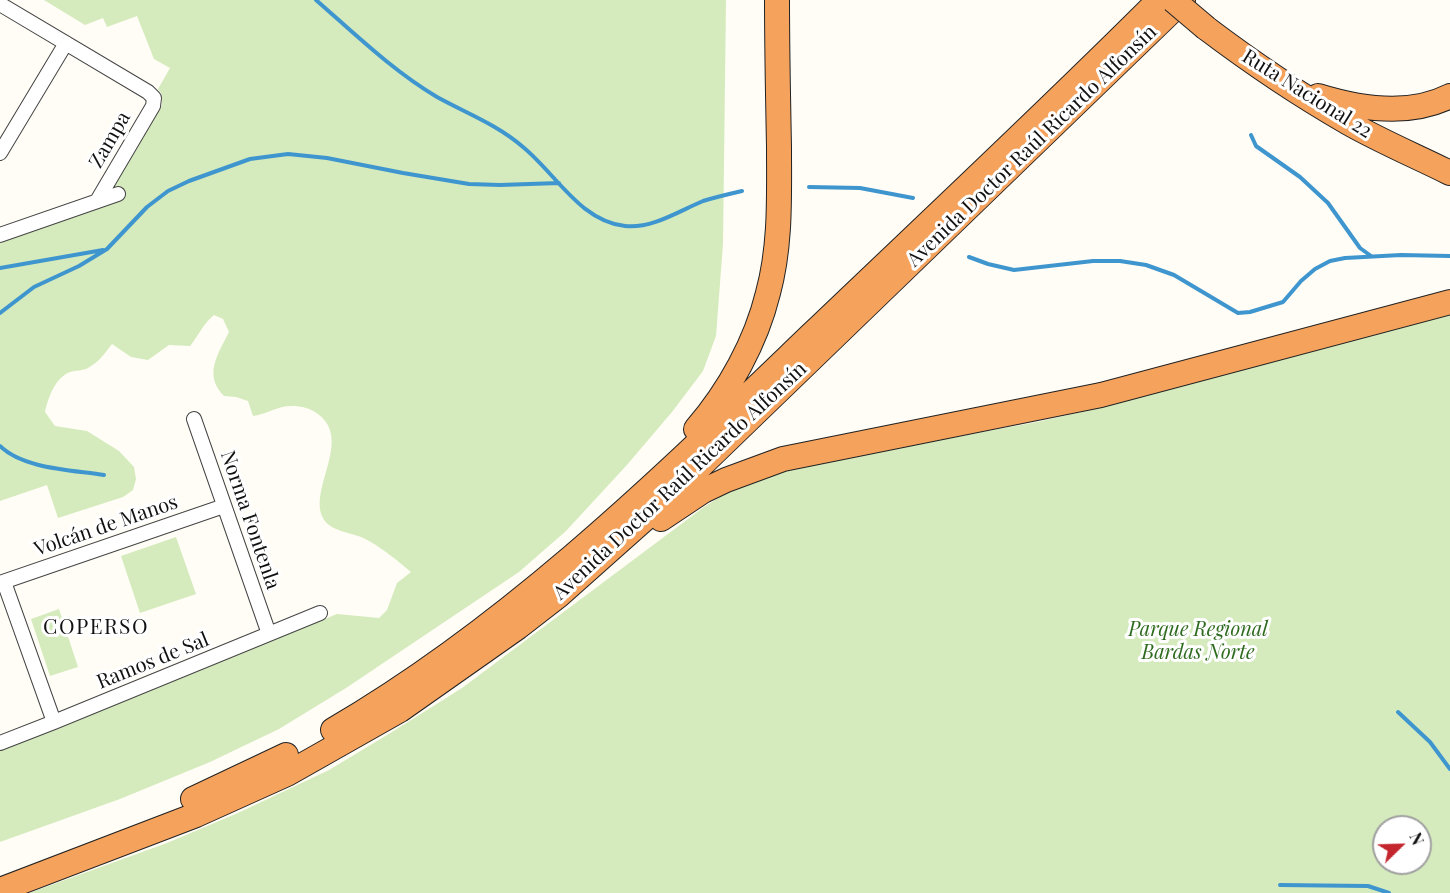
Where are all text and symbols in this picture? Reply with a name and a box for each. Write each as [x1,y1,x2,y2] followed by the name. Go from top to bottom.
[902,20,1162,272] street label: Avenida Doctor Raúl Ricardo Alfonsín
[1238,44,1376,144] street label: Ruta Nacional 22
[84,108,136,172] street label: Zampa
[548,357,812,605] street label: Avenida Doctor Raúl Ricardo Alfonsín
[215,448,285,592] street label: Norma Fontenla
[31,490,181,562] street label: Volcán de Manos
[43,614,149,640] district label: COPERSO
[1128,618,1268,665] park label: Parque Regional Bardas Norte
[93,628,213,694] street label: Ramos de Sal
[1372,815,1432,875] north arrow
[1405,829,1429,848] text: N

